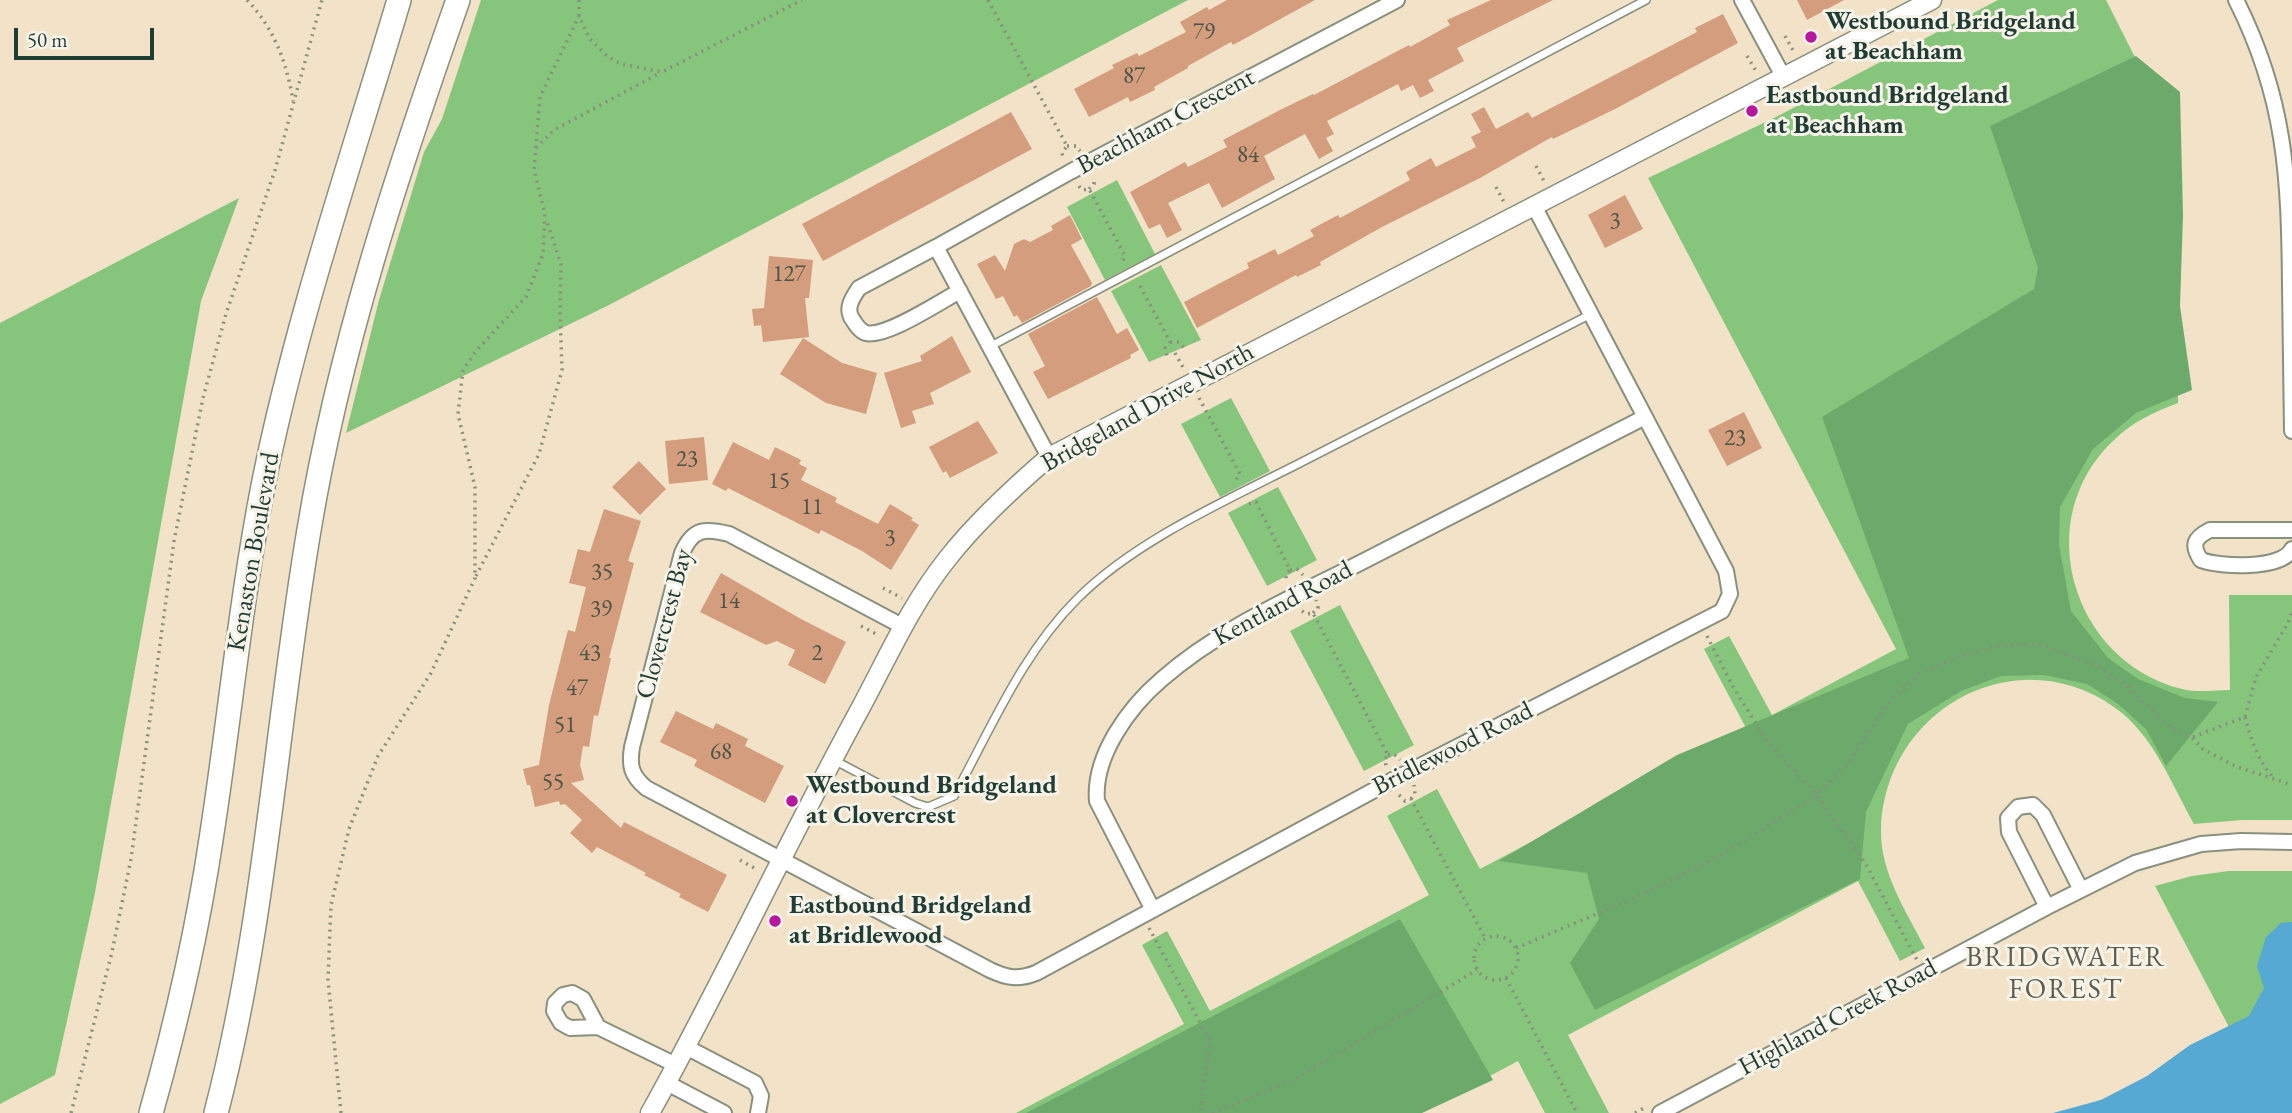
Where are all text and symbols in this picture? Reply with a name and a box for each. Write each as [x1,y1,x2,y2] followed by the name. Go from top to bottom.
[1825,6,2076,68] place label: Westbound Bridgeland at Beachham
[18,14,158,58] scale bar
[1193,19,1215,47] house number: 79
[27,26,68,53] text: 50 m
[1803,29,1819,45] marker: Westbound Bridgeland at Beachham
[1072,62,1260,182] street label: Beachham Crescent
[1123,63,1145,91] house number: 87
[1766,80,2009,142] place label: Eastbound Bridgeland at Beachham
[1744,103,1760,119] marker: Eastbound Bridgeland at Beachham
[1237,142,1259,170] house number: 84
[1609,208,1621,236] house number: 3
[772,261,806,289] house number: 127
[1036,337,1260,479] street label: Bridgeland Drive North
[1724,425,1746,453] house number: 23
[676,446,698,474] house number: 23
[221,450,287,654] street label: Kenaston Boulevard
[768,468,790,496] house number: 15
[801,494,823,522] house number: 11
[884,525,896,553] house number: 3
[630,545,700,703] street label: Clovercrest Bay
[1208,554,1358,654] street label: Kentland Road
[591,559,613,587] house number: 35
[718,588,740,616] house number: 14
[590,596,612,624] house number: 39
[579,640,601,668] house number: 43
[811,640,823,668] house number: 2
[566,675,588,703] house number: 47
[1368,695,1538,803] street label: Bridlewood Road
[554,712,576,740] house number: 51
[710,739,732,767] house number: 68
[542,769,564,797] house number: 55
[806,770,1057,832] place label: Westbound Bridgeland at Clovercrest
[784,793,800,809] marker: Westbound Bridgeland at Clovercrest
[789,890,1032,951] place label: Eastbound Bridgeland at Bridlewood
[767,913,783,929] marker: Eastbound Bridgeland at Bridlewood
[1967,941,2165,1007] district label: BRIDGWATER FOREST
[1734,953,1942,1083] street label: Highland Creek Road

